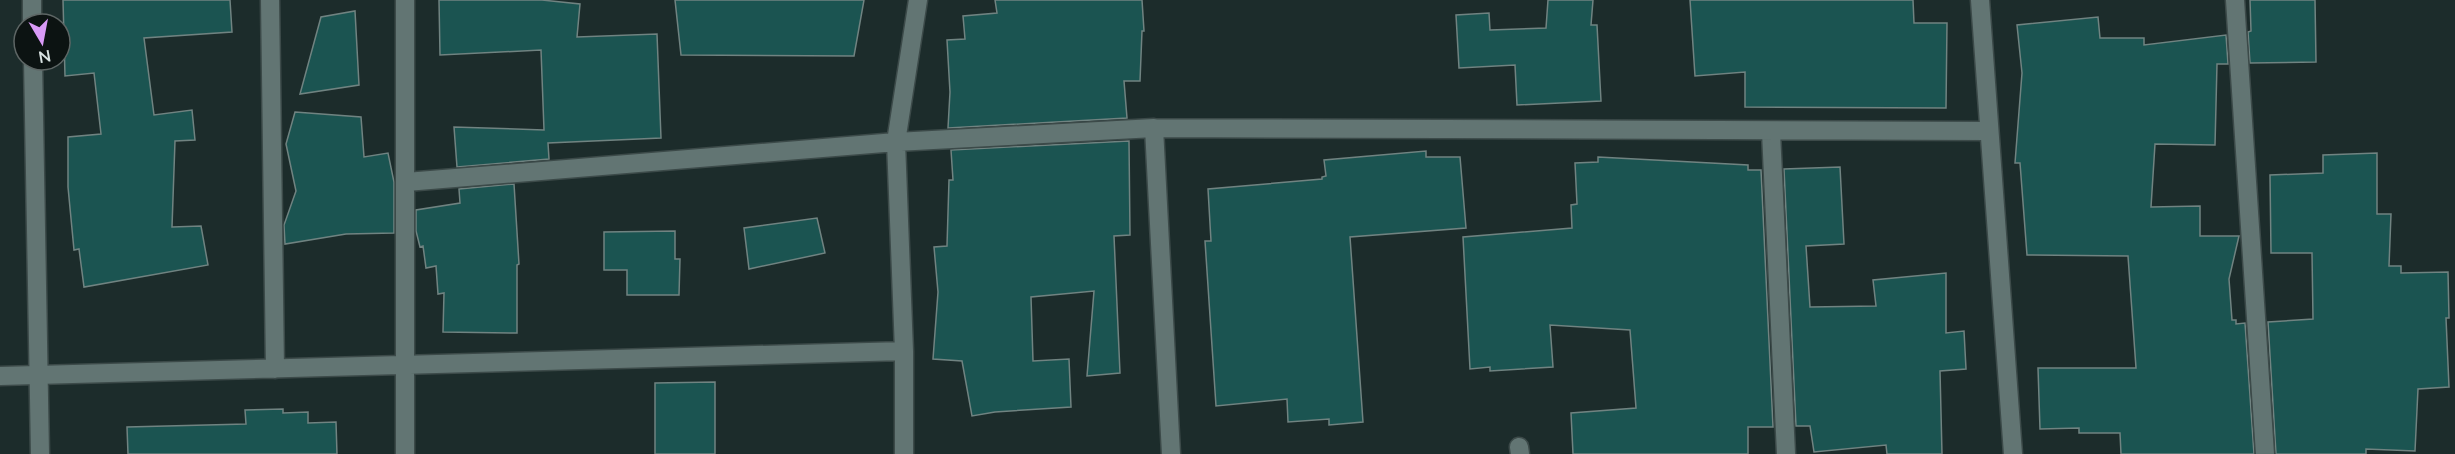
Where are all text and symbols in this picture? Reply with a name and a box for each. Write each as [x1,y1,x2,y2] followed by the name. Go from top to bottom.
[12,12,72,72] north arrow
[37,47,52,68] text: N

